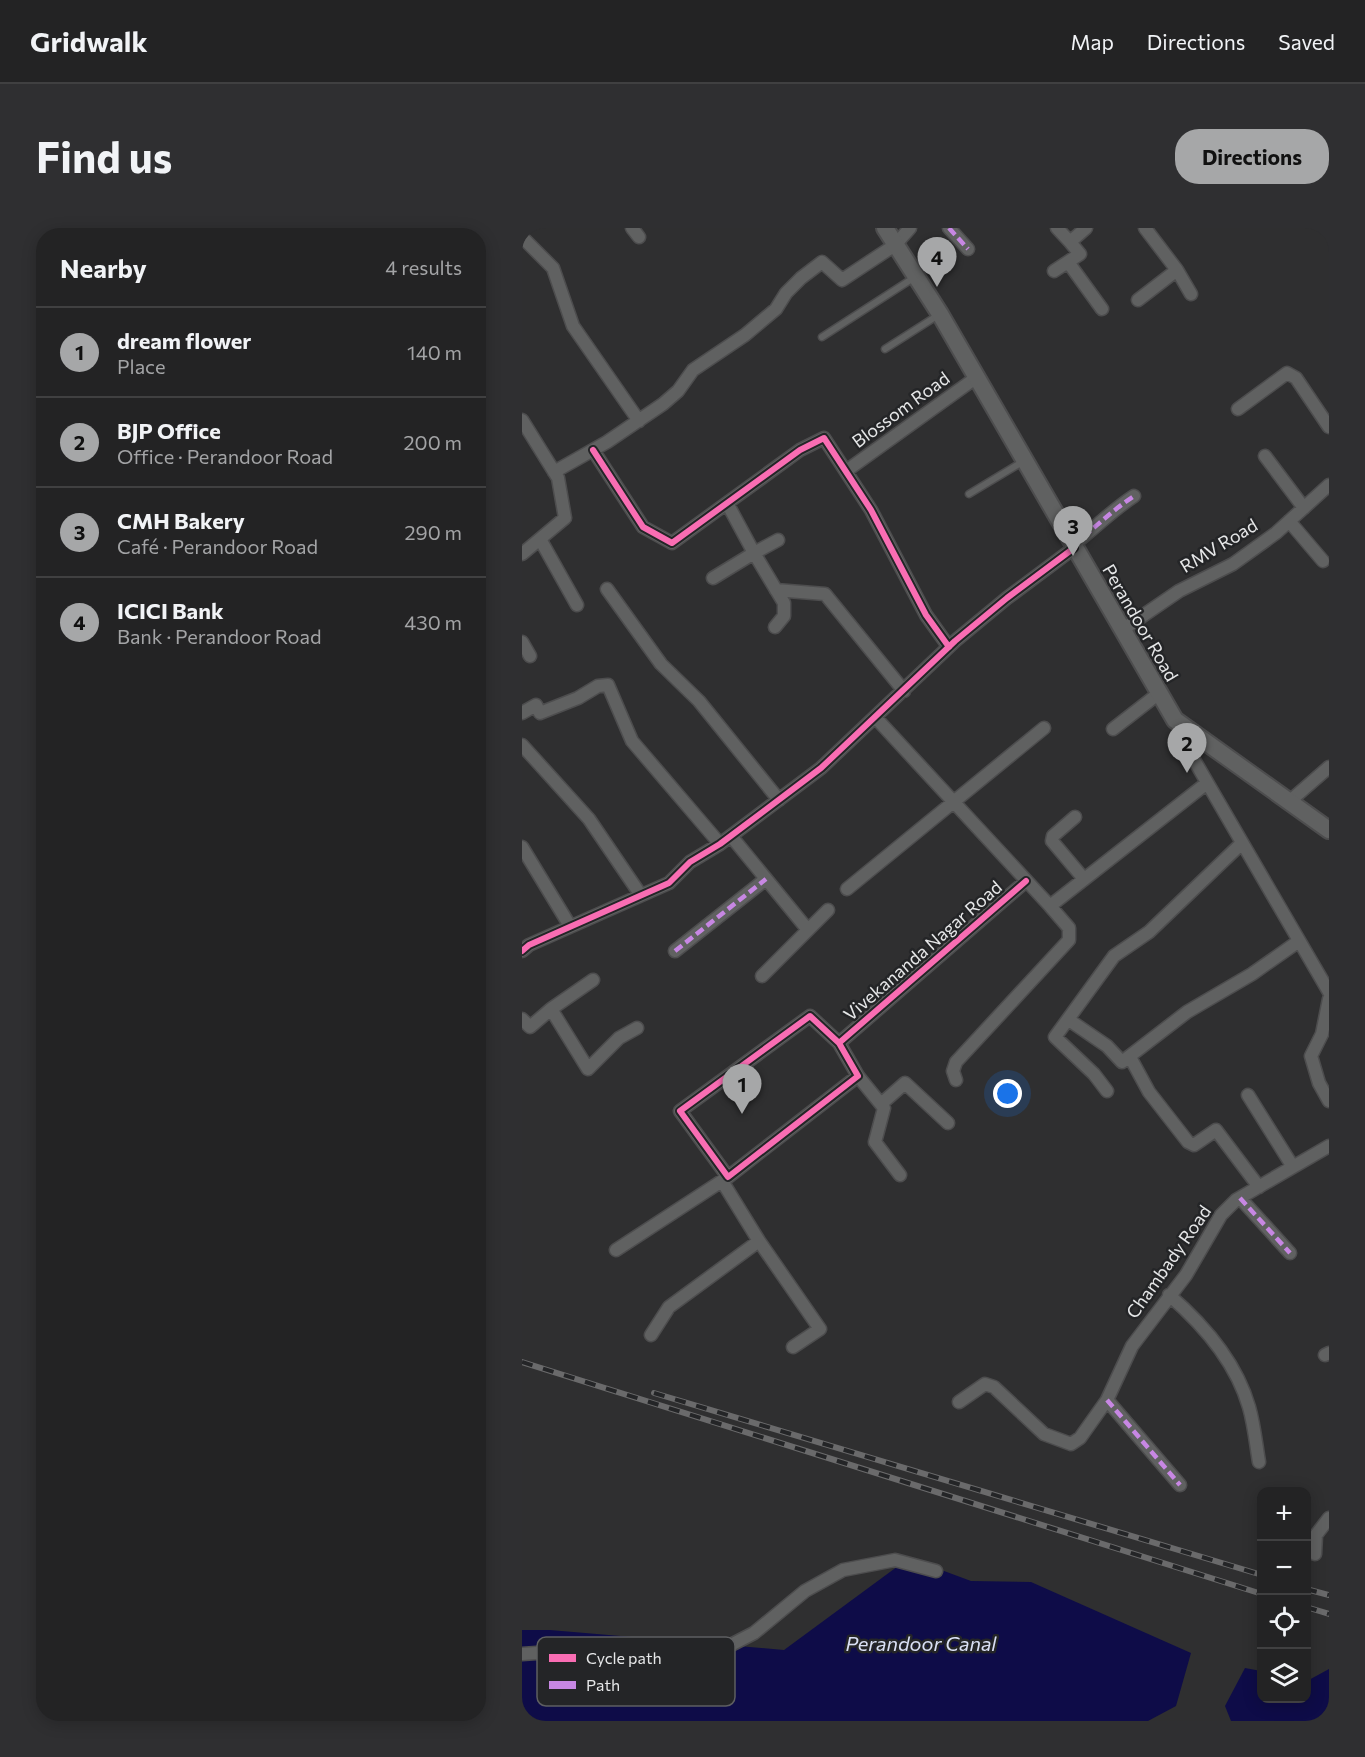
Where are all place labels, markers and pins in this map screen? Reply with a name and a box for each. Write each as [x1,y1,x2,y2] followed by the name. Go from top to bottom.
[918,238,956,287] pin: 4
[1054,506,1092,556] pin: 3
[1168,724,1206,773] pin: 2
[722,1064,762,1114] pin: 1

